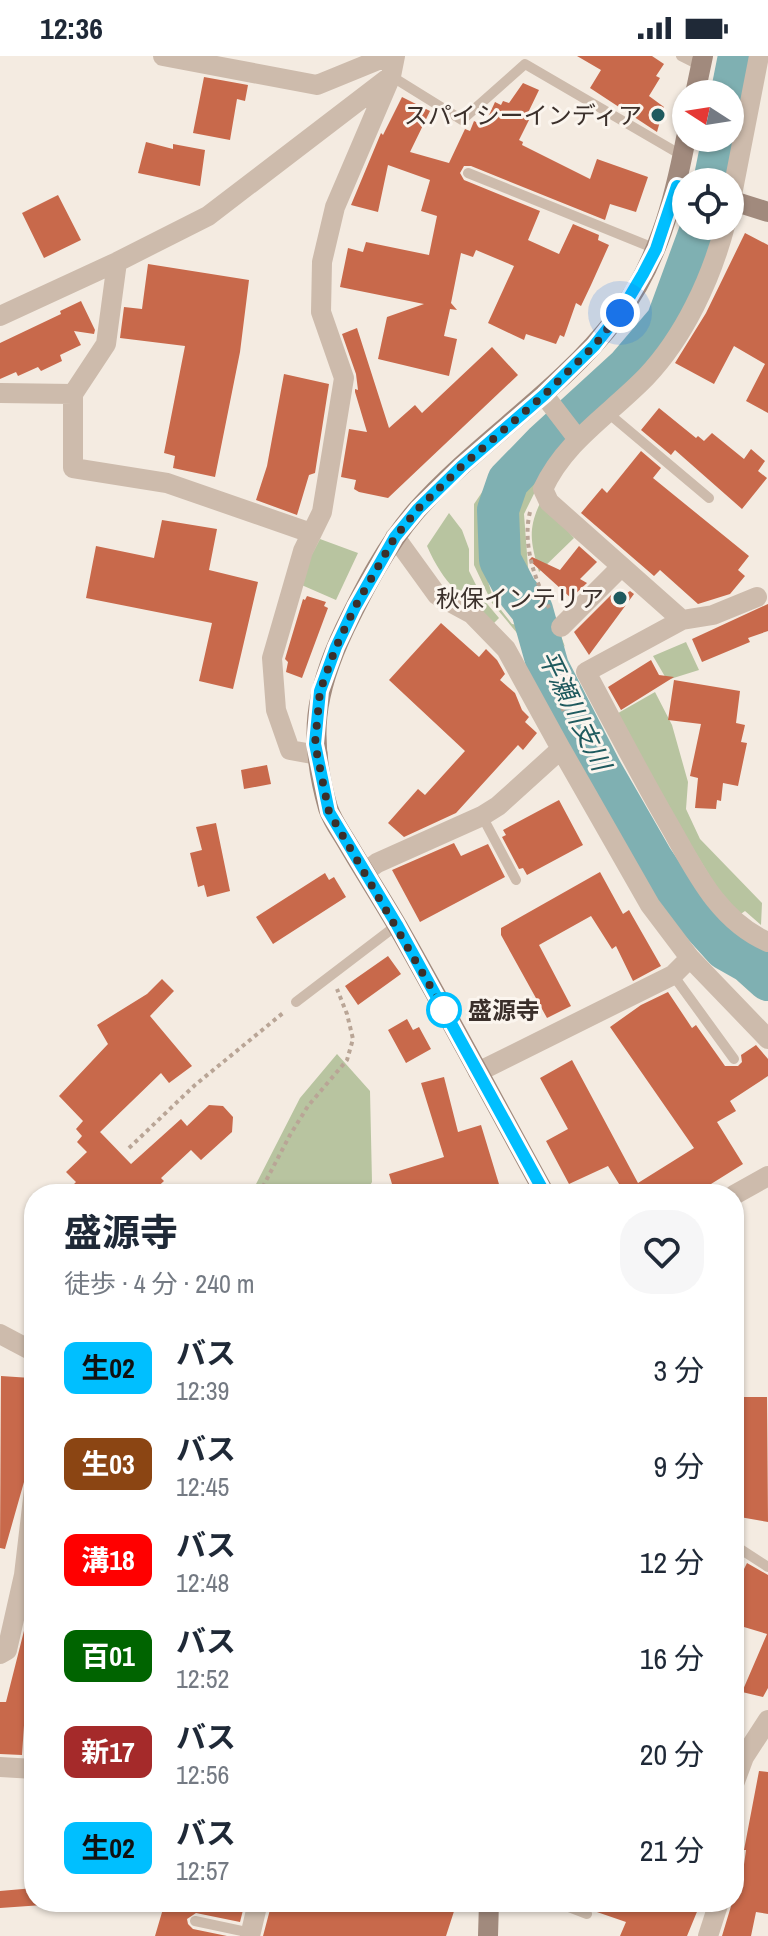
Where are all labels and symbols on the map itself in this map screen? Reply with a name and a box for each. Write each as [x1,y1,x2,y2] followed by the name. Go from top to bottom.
[672,80,744,152] north arrow
[404,99,642,131] place label: スパイシーインディア
[649,106,667,124] marker: スパイシーインディア
[600,293,640,333] your location
[436,582,604,614] place label: 秋保インテリア
[611,589,629,607] marker: 秋保インテリア
[531,644,621,779] water label: 平瀬川支川
[427,993,461,1027] marker: 盛源寺
[468,994,540,1026] place label: 盛源寺

